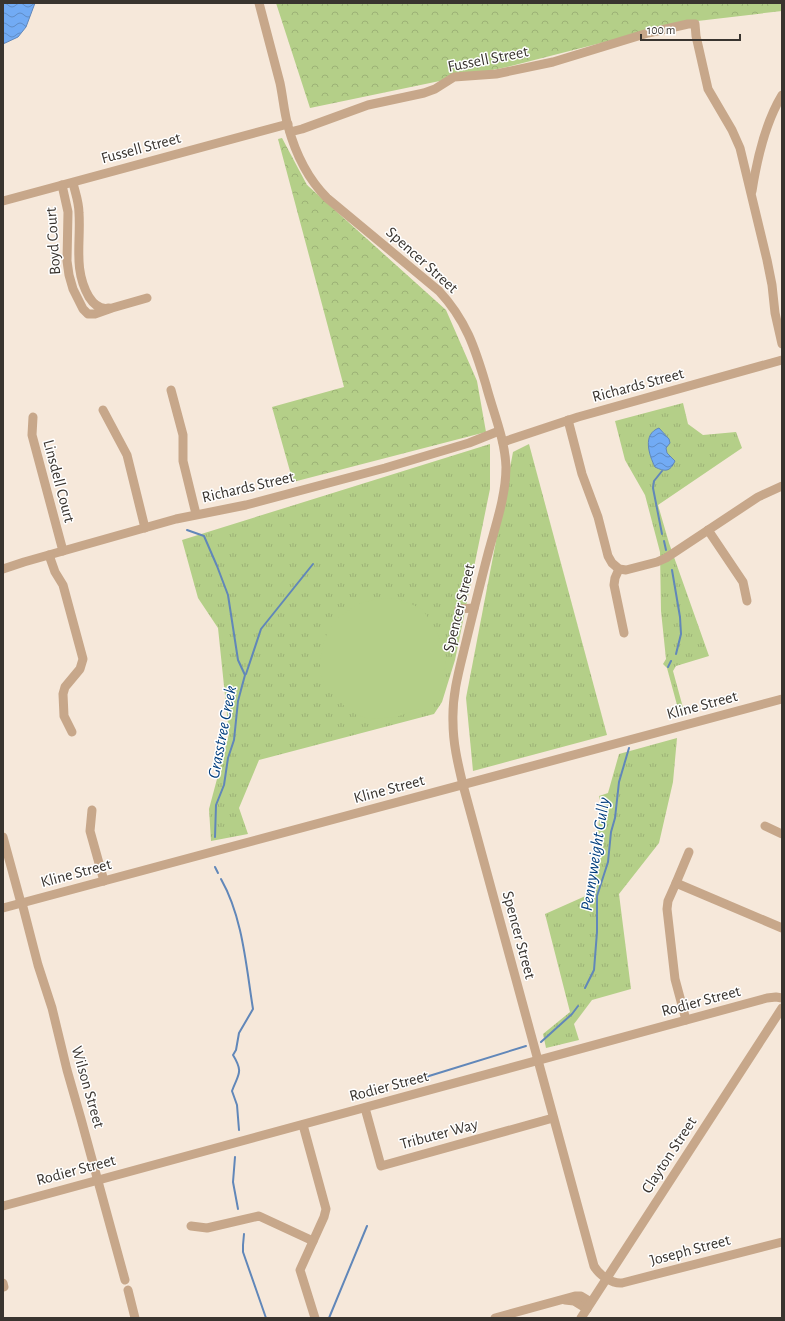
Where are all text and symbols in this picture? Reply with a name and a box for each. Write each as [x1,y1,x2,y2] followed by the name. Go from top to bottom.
[641,16,740,42] scale bar
[647,24,675,36] text: 100 m
[446,43,530,75] street label: Fussell Street
[99,130,183,166] street label: Fussell Street
[43,207,64,275] street label: Boyd Court
[383,224,461,296] street label: Spencer Street
[590,365,686,405] street label: Richards Street
[40,438,78,524] street label: Linsdell Court
[200,469,296,505] street label: Richards Street
[440,562,478,654] street label: Spencer Street
[205,684,239,780] water label: Grasstree Creek
[665,688,739,722] street label: Kline Street
[352,772,426,806] street label: Kline Street
[578,796,612,912] water label: Pennyweight Gully
[39,856,113,890] street label: Kline Street
[500,889,538,981] street label: Spencer Street
[660,983,742,1019] street label: Rodier Street
[69,1044,107,1130] street label: Wilson Street
[348,1068,430,1104] street label: Rodier Street
[638,1114,700,1197] street label: Clayton Street
[398,1116,480,1153] street label: Tributer Way
[35,1152,117,1188] street label: Rodier Street
[648,1232,732,1268] street label: Joseph Street

